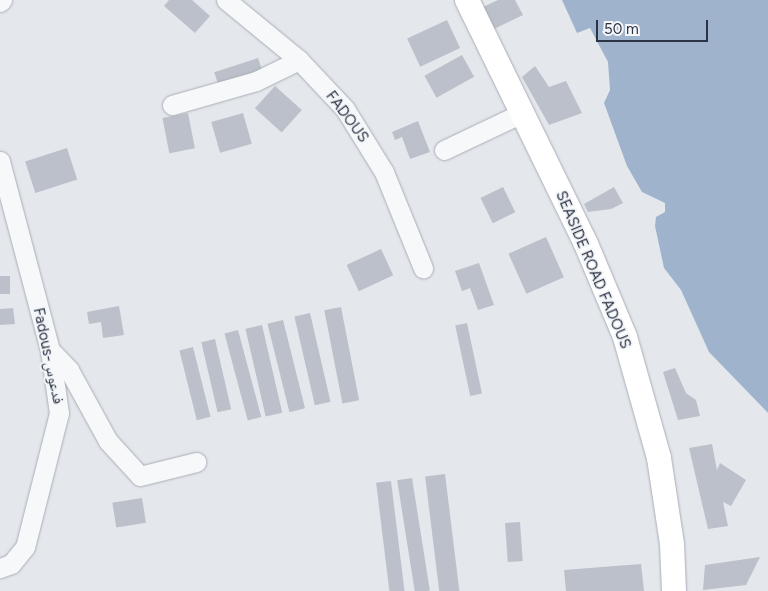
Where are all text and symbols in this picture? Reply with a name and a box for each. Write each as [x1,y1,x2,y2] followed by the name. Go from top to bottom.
[598,10,710,42] scale bar
[604,20,639,38] text: 50 m
[322,88,372,146] street label: FADOUS
[552,188,634,352] street label: SEASIDE ROAD FADOUS
[29,306,67,406] street label: Fadous-فدعوس

